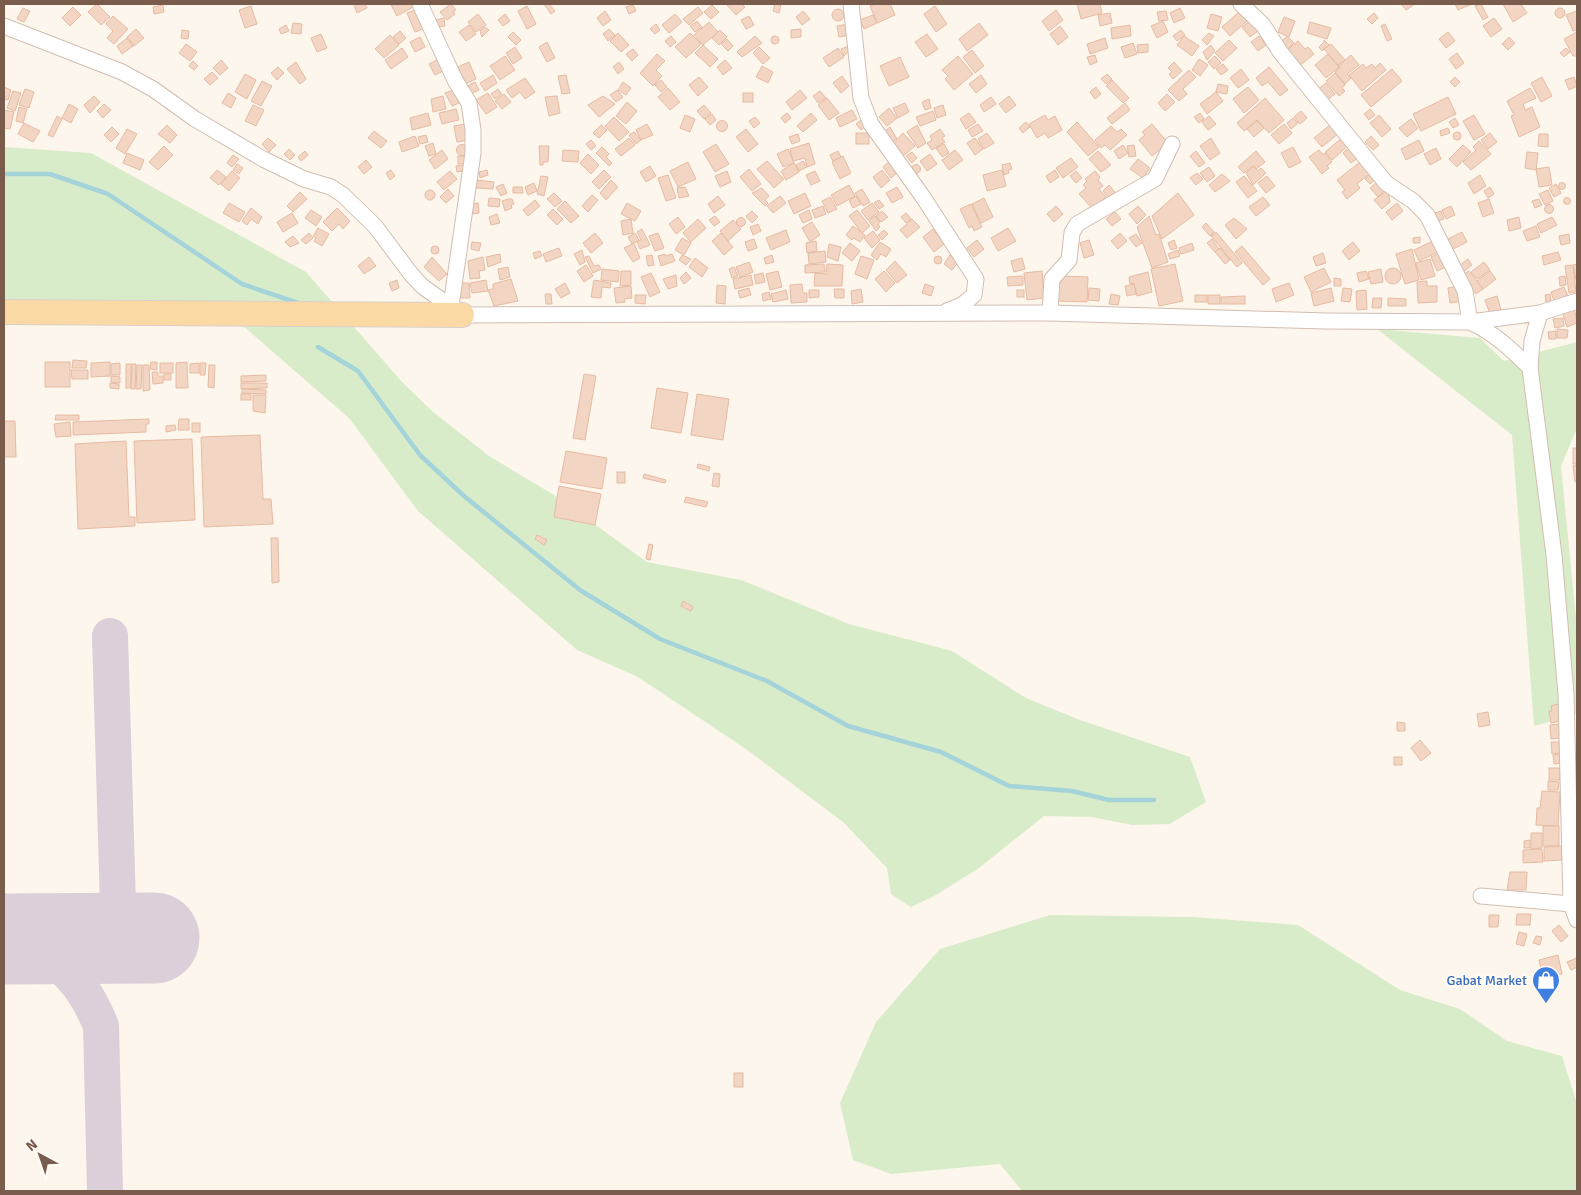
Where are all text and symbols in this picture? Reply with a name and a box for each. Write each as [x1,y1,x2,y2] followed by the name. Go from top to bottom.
[1531,965,1561,1004] shop icon: Gabat Market
[1446,972,1527,989] place label: Gabat Market
[15,1130,65,1180] north arrow
[23,1136,41,1155] text: N

